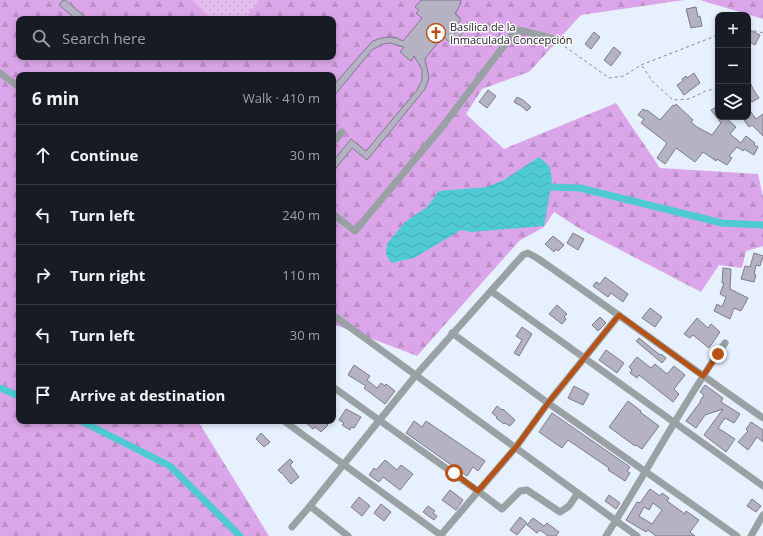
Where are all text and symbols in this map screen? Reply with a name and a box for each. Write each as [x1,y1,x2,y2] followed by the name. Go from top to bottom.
[715,12,751,120] map controls
[715,12,751,48] button: +
[16,16,336,60] search box
[450,19,573,47] place label: Basílica de la Inmaculada Concepción
[425,22,447,44] church icon: Basílica de la Inmaculada Concepción
[30,27,52,49] icon: search
[62,28,146,48] text: Search here
[715,48,751,84] button: −
[715,84,751,120] button: layers
[32,87,79,110] text: 6 min
[243,89,320,107] text: Walk · 410 m
[32,144,54,166] icon: ahead
[70,145,138,165] text: Continue
[290,146,320,164] text: 30 m
[32,204,54,226] icon: left
[70,205,135,225] text: Turn left
[282,206,320,224] text: 240 m
[32,264,54,286] icon: right
[70,265,145,285] text: Turn right
[282,266,320,284] text: 110 m
[32,324,54,346] icon: left
[70,325,135,345] text: Turn left
[290,326,320,344] text: 30 m
[709,345,727,363] route end
[32,384,54,406] icon: arrive
[70,385,225,405] text: Arrive at destination
[445,464,463,482] route start

